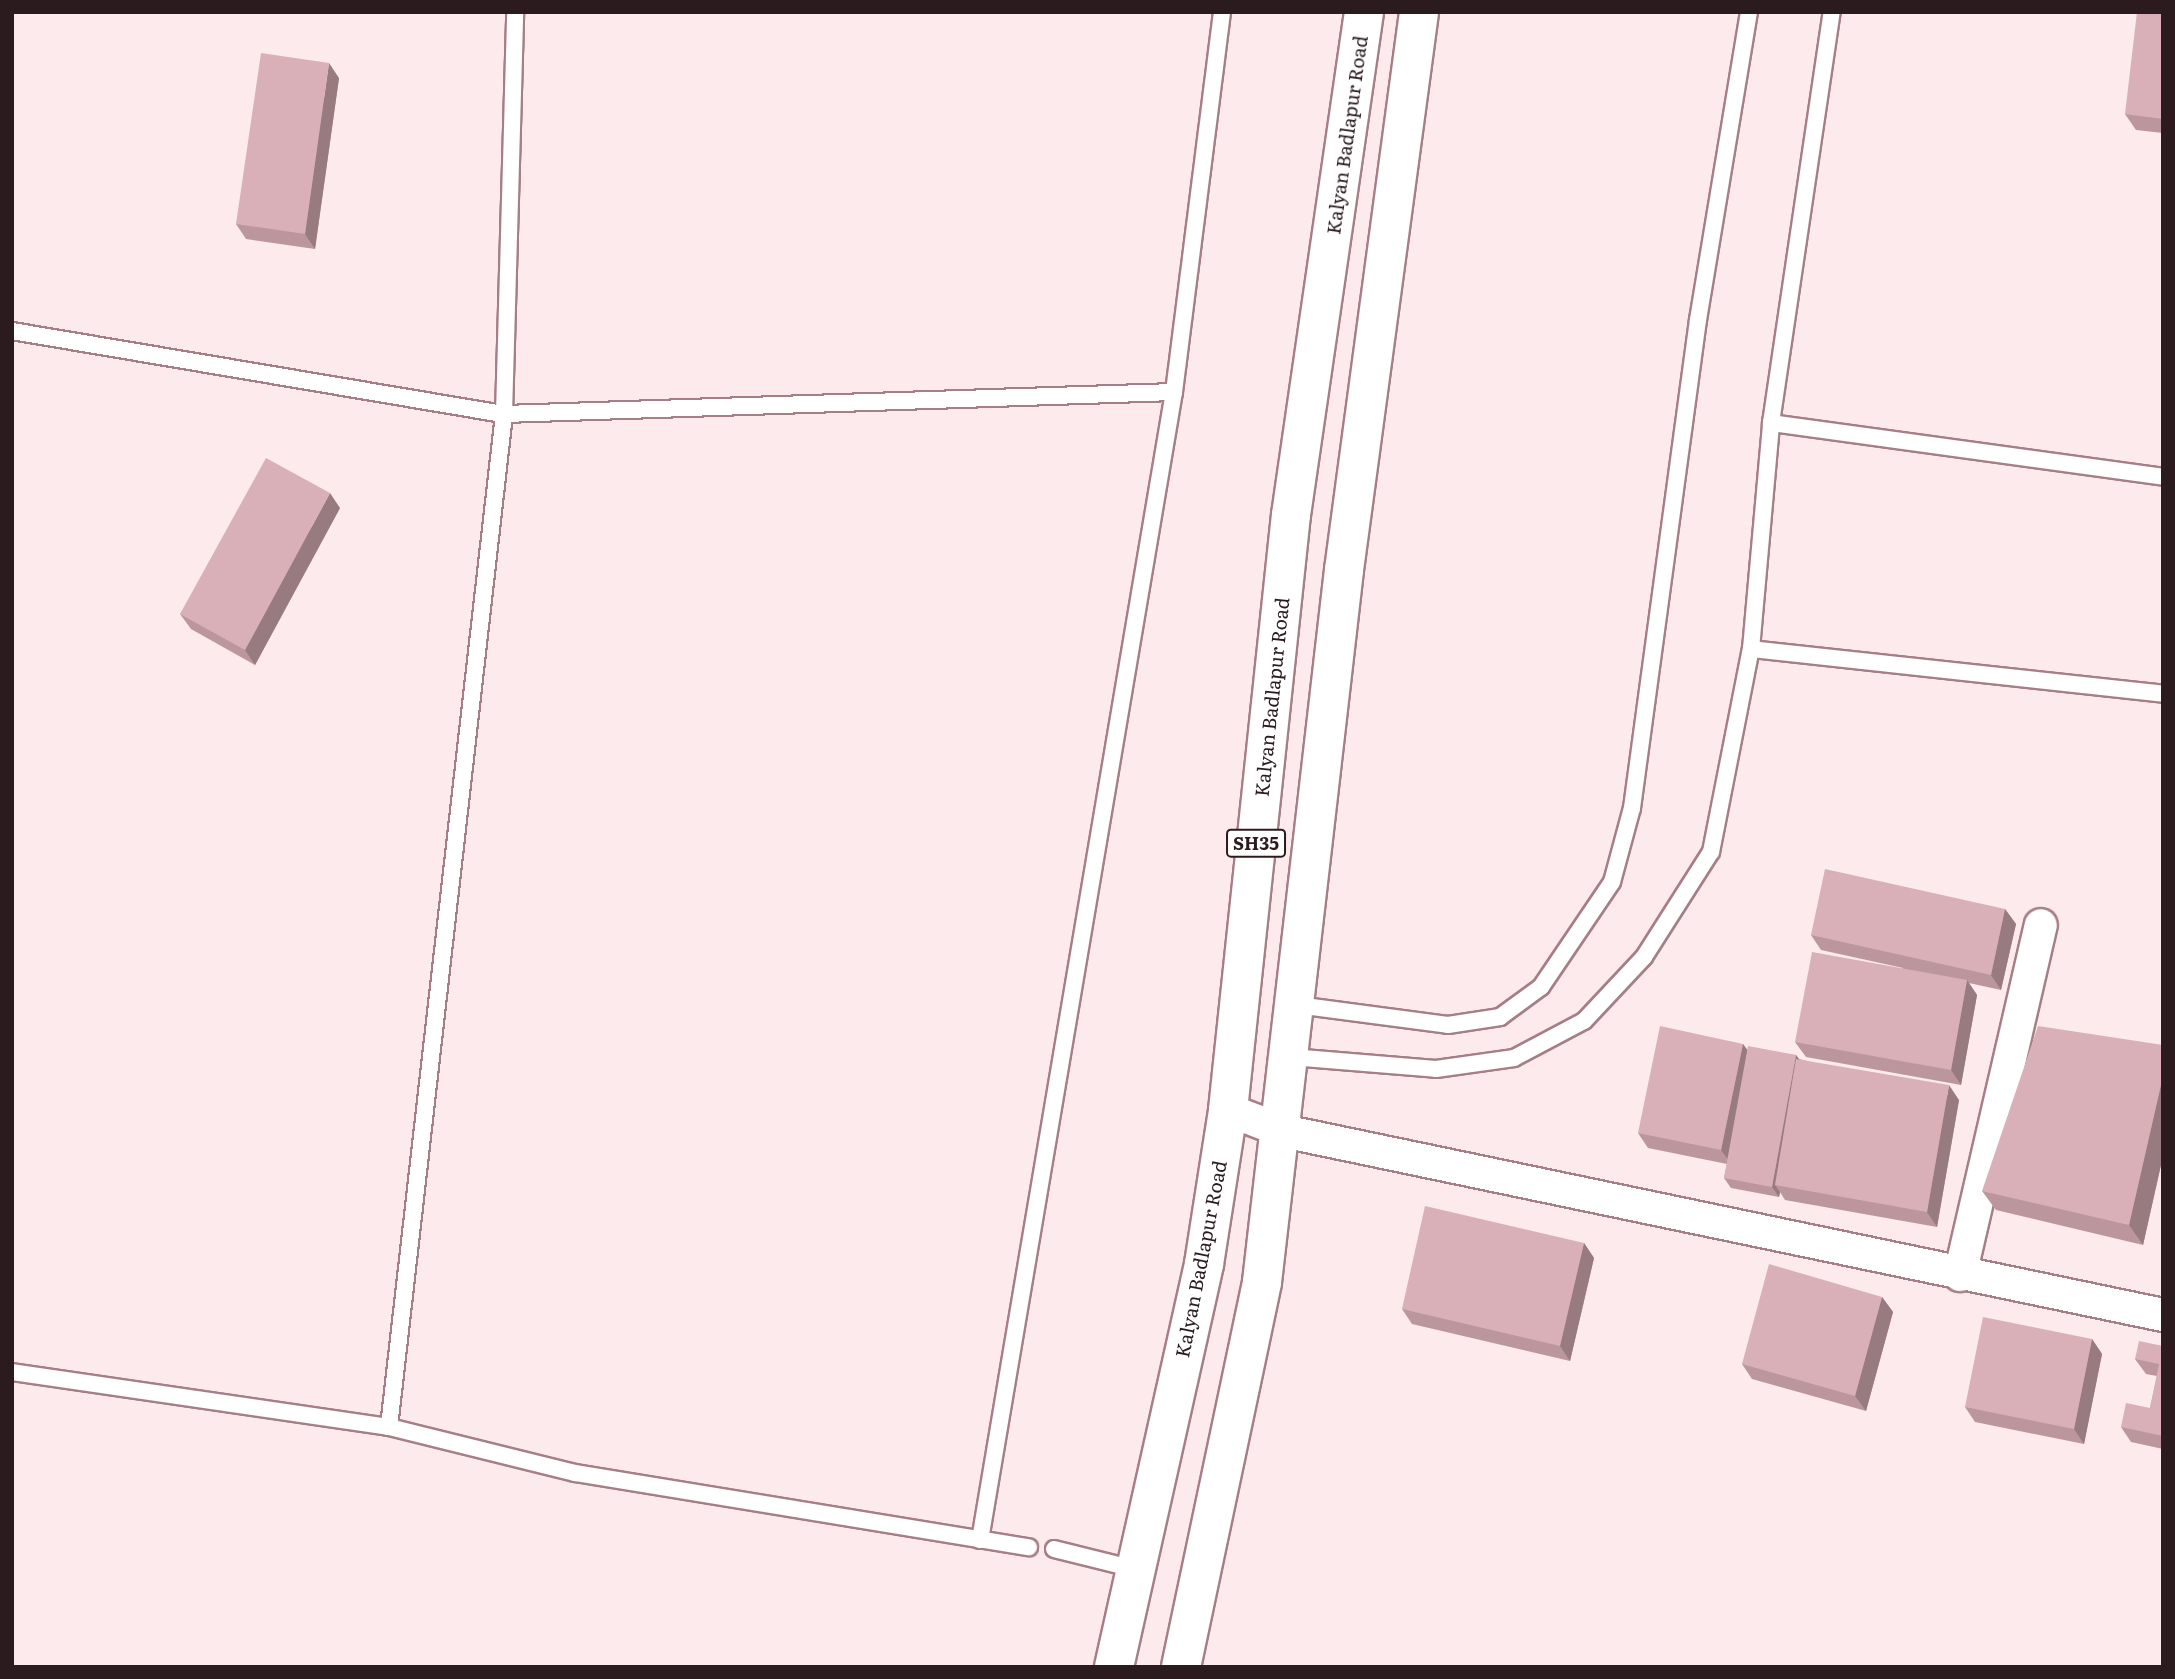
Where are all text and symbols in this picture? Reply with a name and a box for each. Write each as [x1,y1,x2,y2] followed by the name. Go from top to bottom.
[1322,34,1372,236] street label: Kalyan Badlapur Road
[1250,596,1294,798] street label: Kalyan Badlapur Road
[1224,828,1288,858] road number: SH35
[1171,1158,1231,1360] street label: Kalyan Badlapur Road

